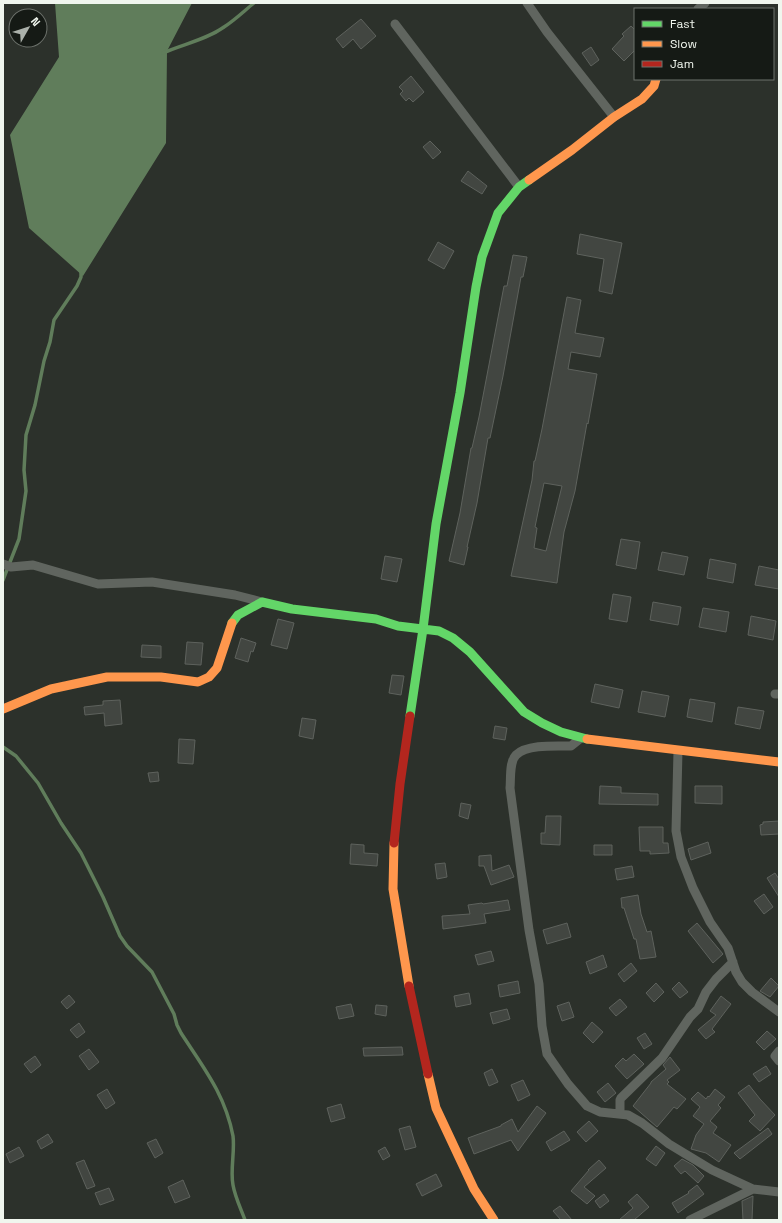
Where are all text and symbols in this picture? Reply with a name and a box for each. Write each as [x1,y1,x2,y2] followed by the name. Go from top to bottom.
[8,8,48,48] north arrow
[634,8,774,80] legend
[28,14,44,29] text: N
[670,16,695,32] text: Fast
[670,36,697,52] text: Slow
[670,56,694,72] text: Jam

